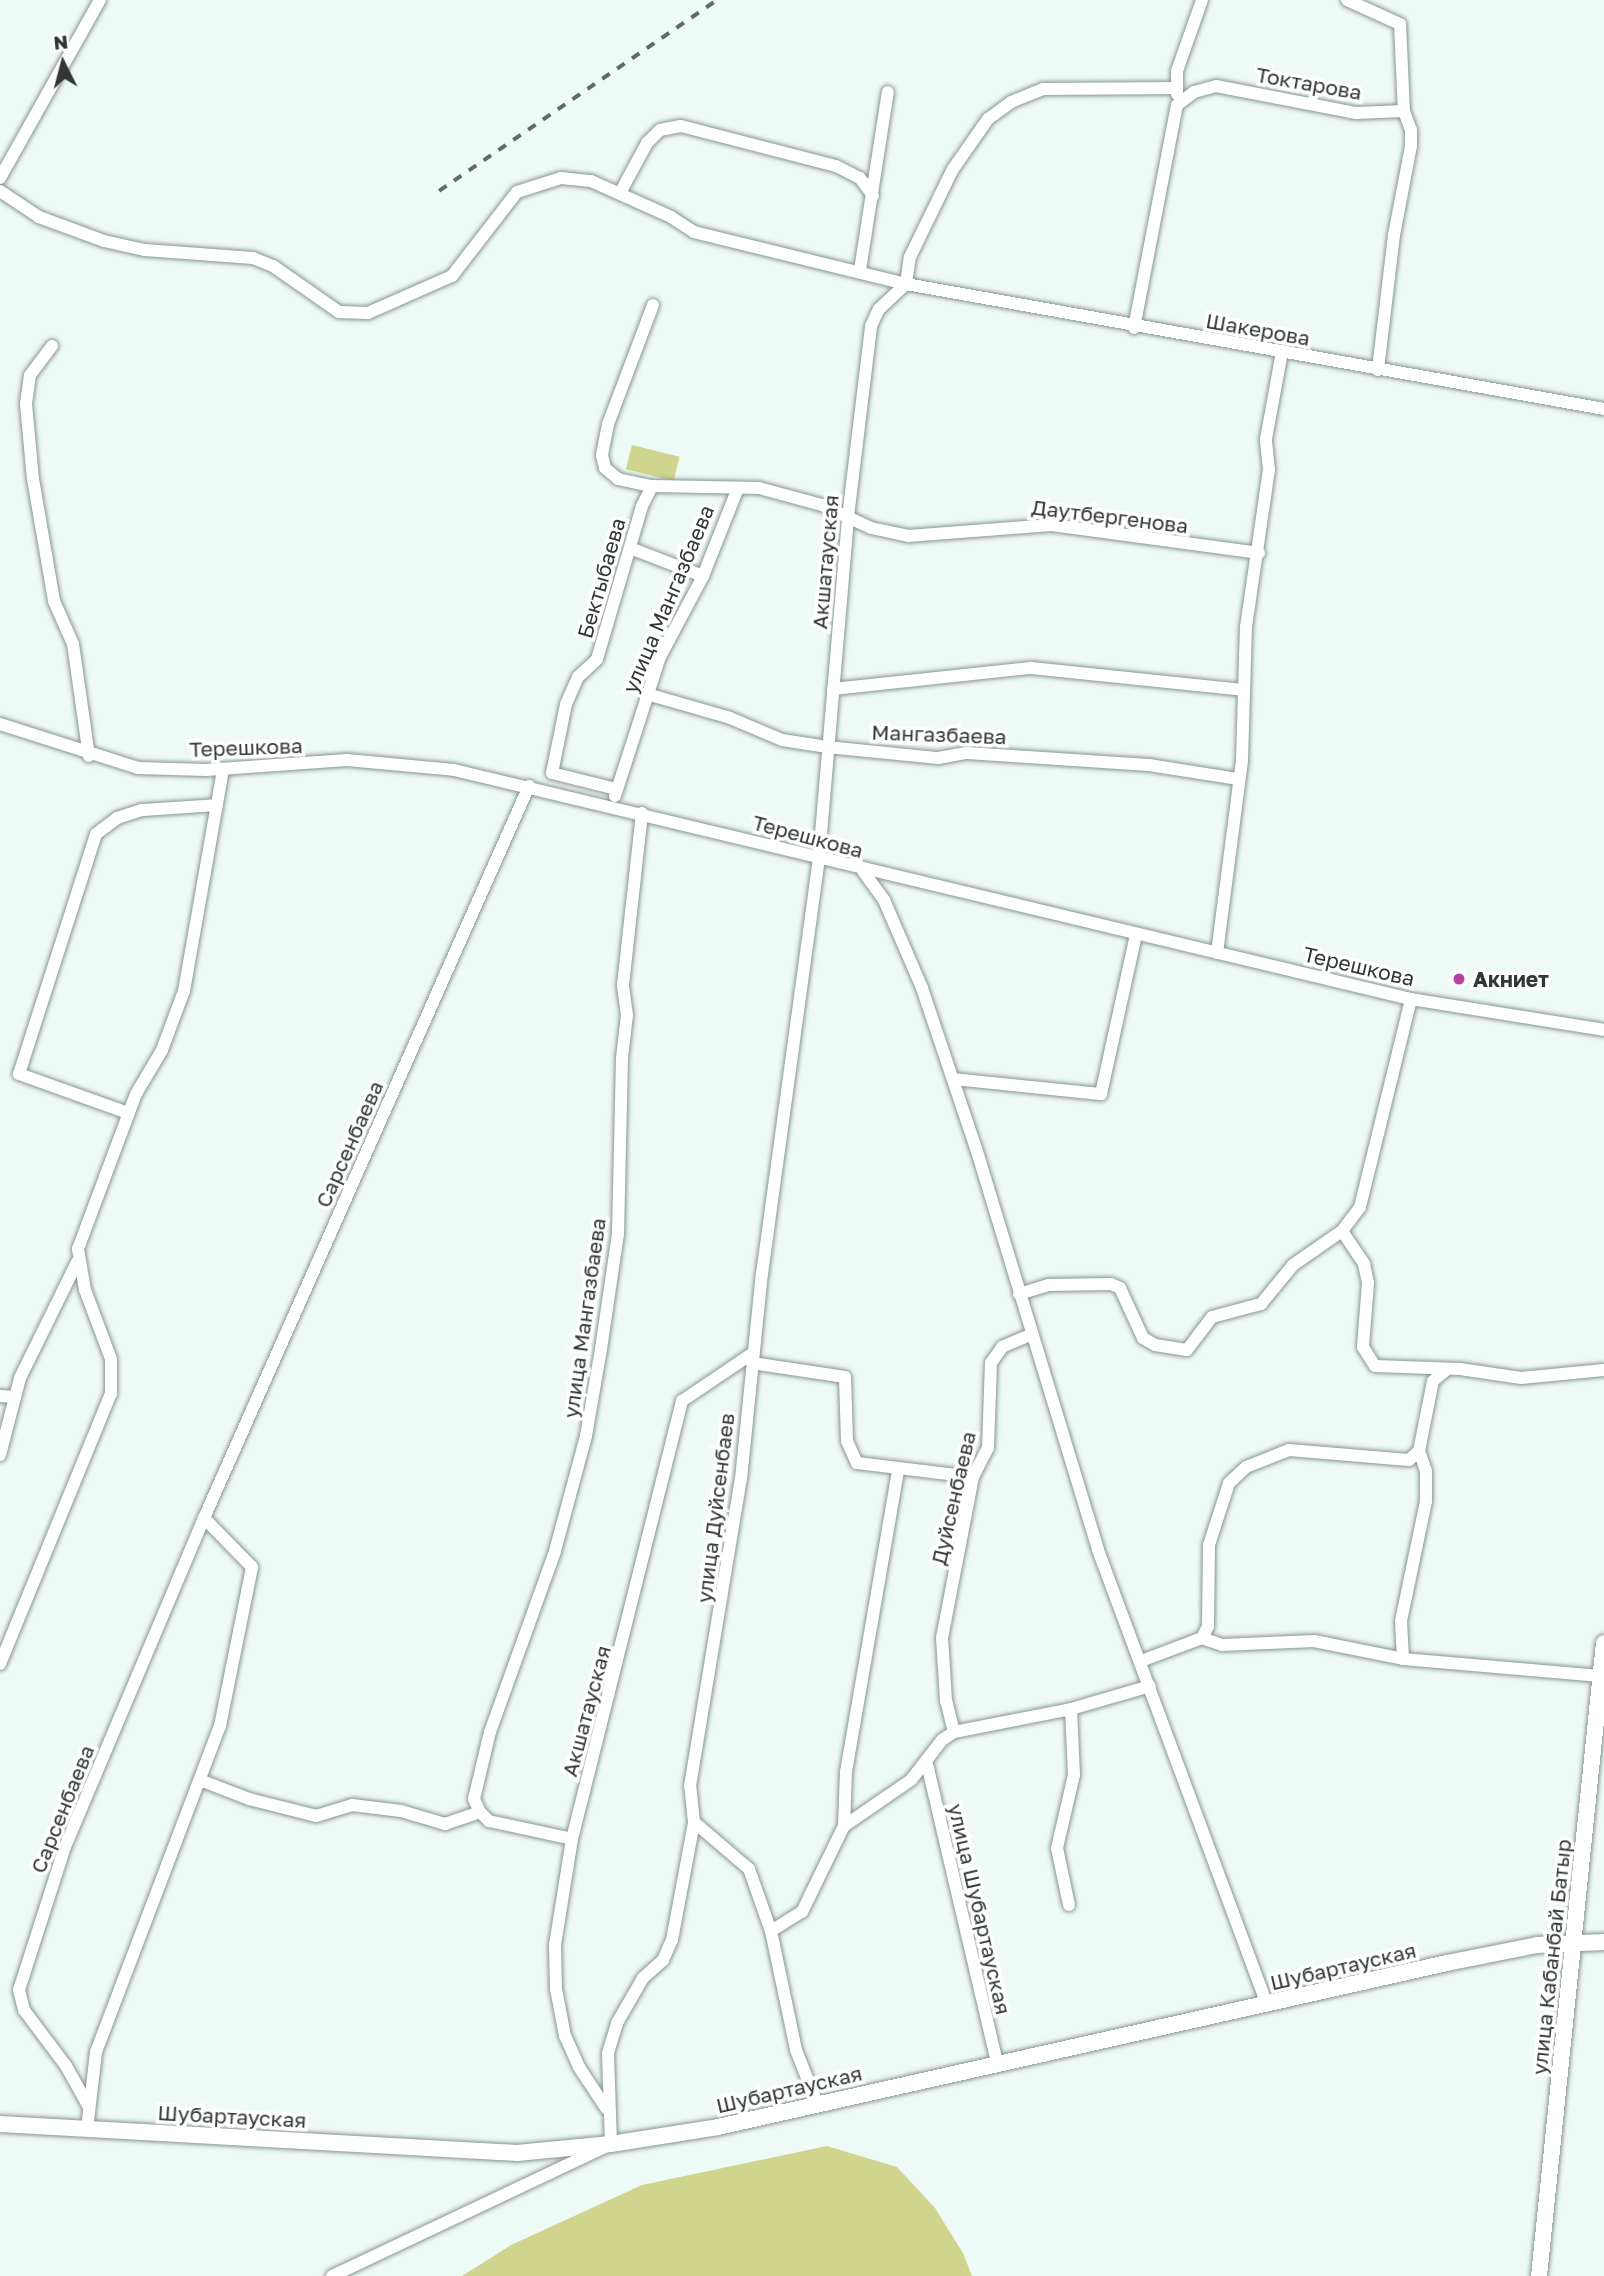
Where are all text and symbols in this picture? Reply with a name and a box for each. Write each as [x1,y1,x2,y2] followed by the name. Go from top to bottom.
[28,28,98,98] north arrow
[52,29,69,54] text: N
[1254,61,1364,105] street label: Токтарова
[1204,307,1312,351] street label: Шакерова
[807,494,843,630] street label: Акшатауская
[1030,494,1190,538] street label: Даутбергенова
[617,501,719,697] street label: улица Мангазбаева
[572,515,630,641] street label: Бектыбаева
[871,719,1007,749] street label: Мангазбаева
[189,732,303,762] street label: Терешкова
[750,809,866,863] street label: Терешкова
[1301,941,1417,991] street label: Терешкова
[1473,966,1549,992] place label: Акниет
[1451,971,1467,987] marker: Акниет
[310,1077,388,1211] street label: Сарсенбаева
[557,1216,611,1420] street label: улица Мангазбаева
[691,1412,739,1604] street label: улица Дуйсенбаев
[925,1429,981,1567] street label: Дуйсенбаева
[556,1643,616,1779] street label: Акшатауская
[25,1741,99,1877] street label: Сарсенбаева
[943,1801,1017,2017] street label: улица Шубартауская
[1526,1838,1576,2076] street label: улица Кабанбай Батыр
[1268,1937,1418,1995] street label: Шубартауская
[714,2060,864,2118] street label: Шубартауская
[157,2100,307,2132] street label: Шубартауская

